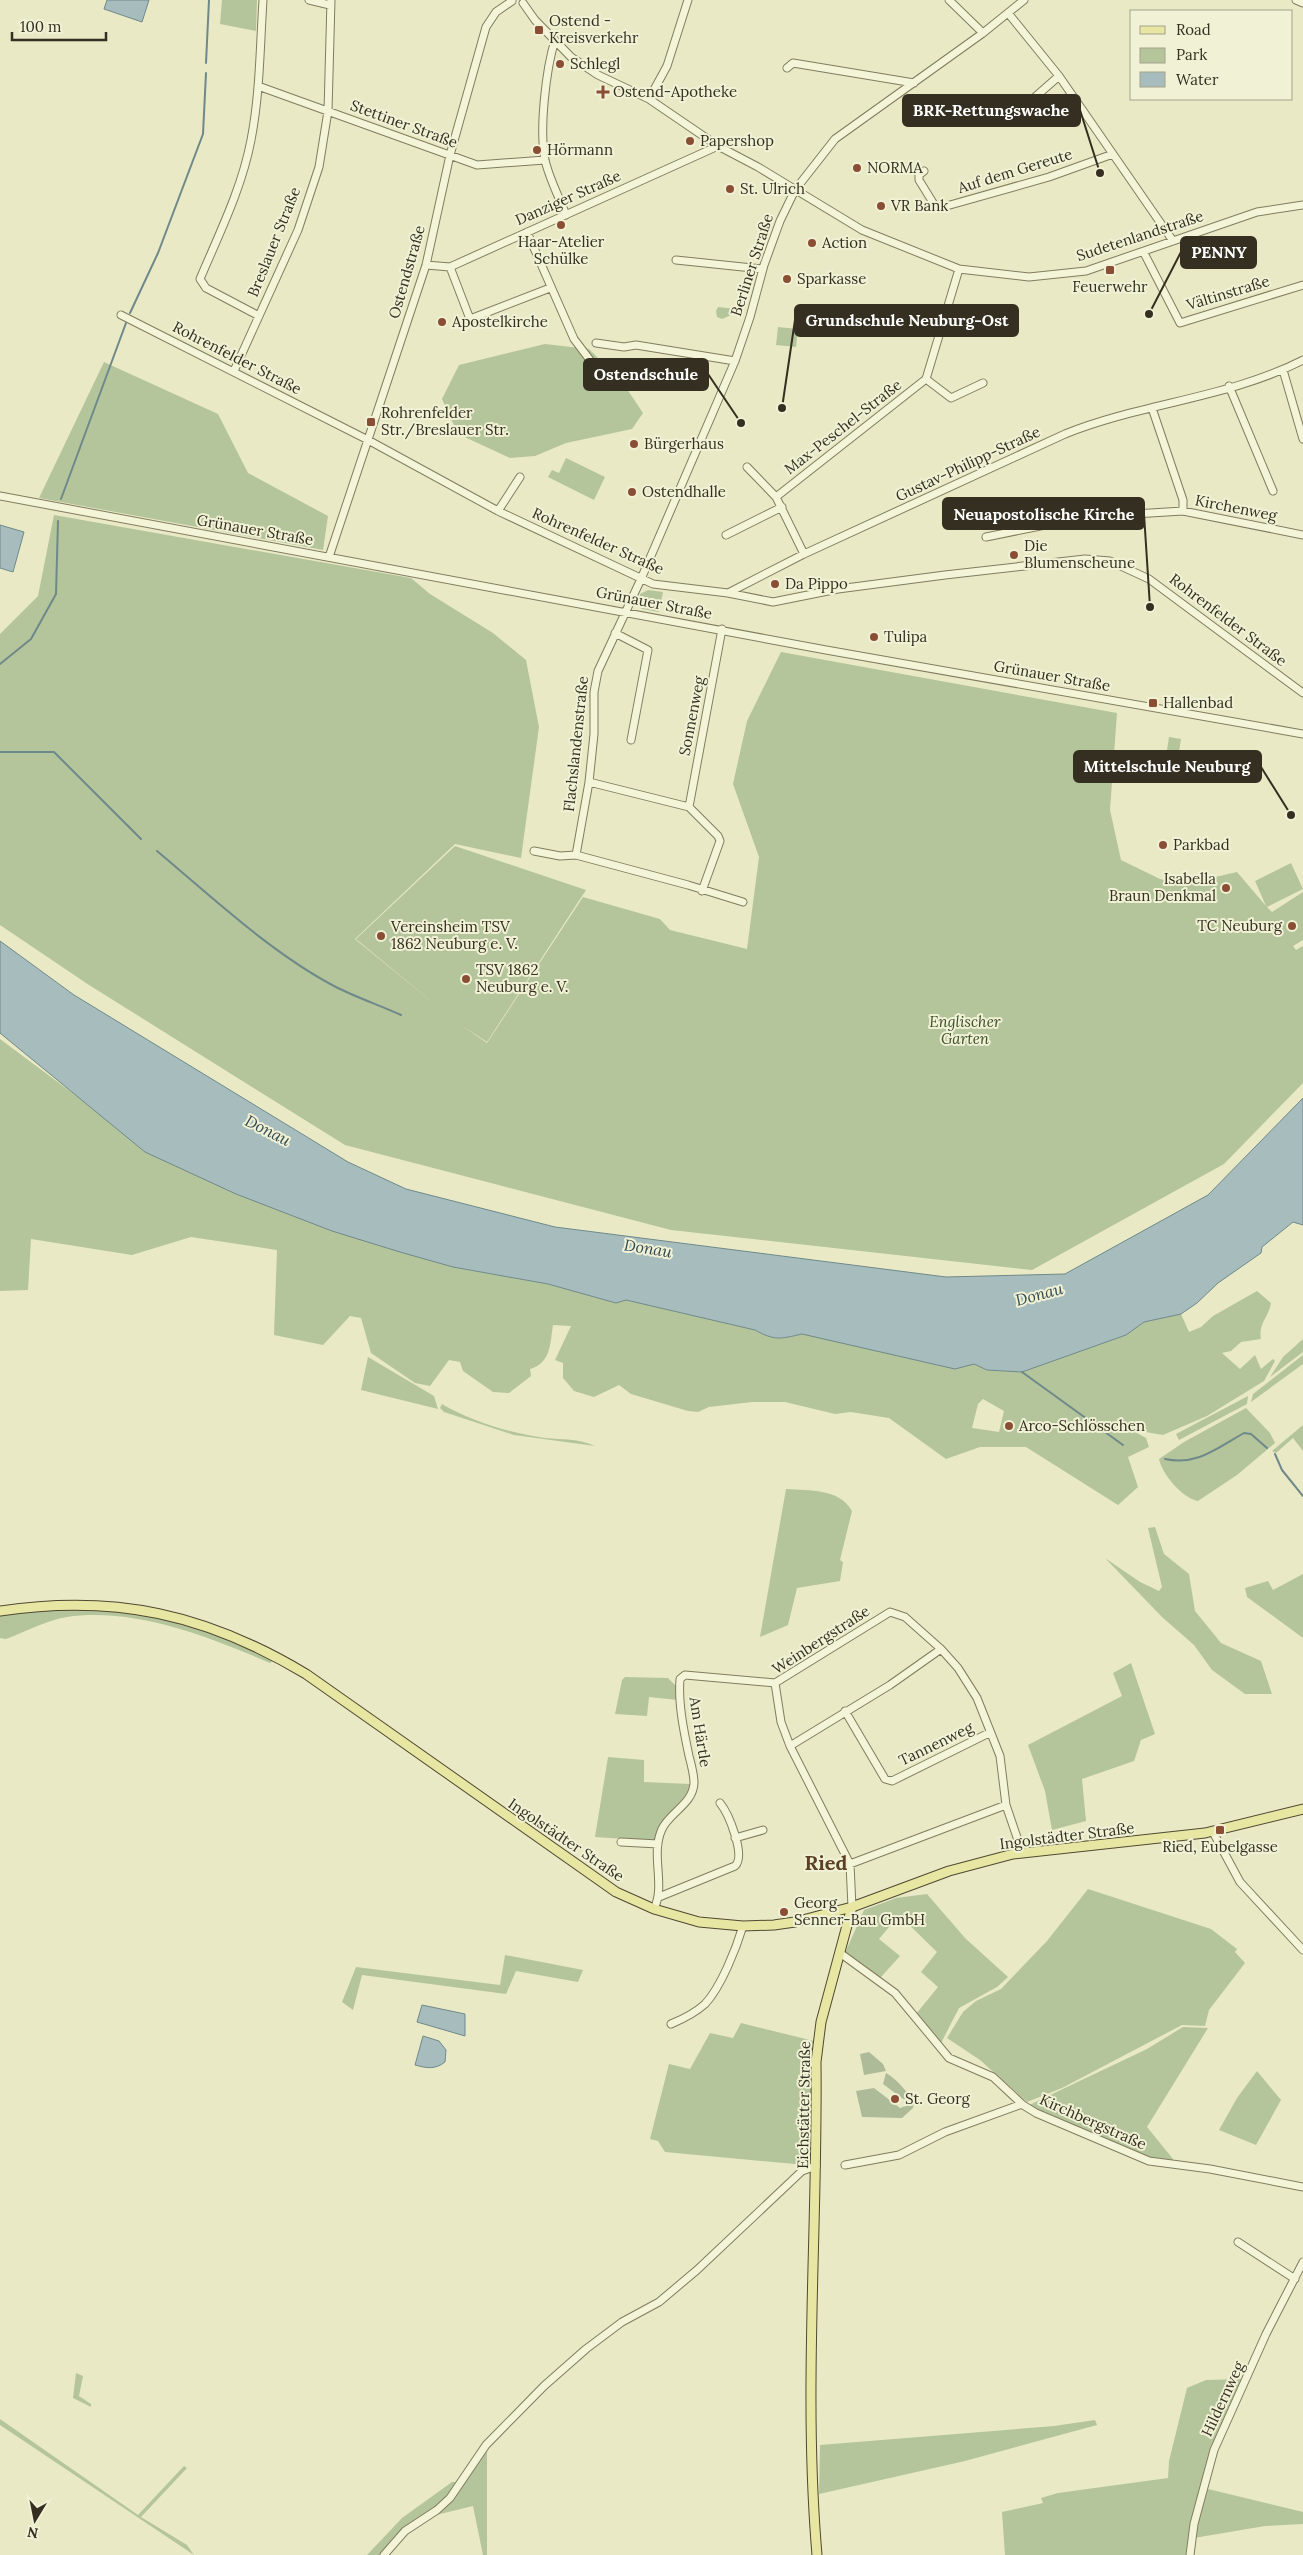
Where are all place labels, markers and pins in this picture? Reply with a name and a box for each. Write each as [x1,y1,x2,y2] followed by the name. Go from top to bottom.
[549,11,639,47] place label: Ostend - Kreisverkehr
[533,24,545,36] marker: Ostend - Kreisverkehr
[570,54,620,73] place label: Schlegl
[554,58,566,70] marker: Schlegl
[613,82,737,101] place label: Ostend-Apotheke
[597,86,609,98] marker: Ostend-Apotheke
[903,95,1080,126] callout: BRK-Rettungswache
[700,131,774,150] place label: Papershop
[684,135,696,147] marker: Papershop
[547,140,613,159] place label: Hörmann
[531,144,543,156] marker: Hörmann
[867,158,923,177] place label: NORMA
[851,162,863,174] marker: NORMA
[740,179,805,198] place label: St. Ulrich
[724,183,736,195] marker: St. Ulrich
[890,196,948,215] place label: VR Bank
[875,200,887,212] marker: VR Bank
[555,219,567,231] marker: Haar-Atelier Schülke
[518,232,605,268] place label: Haar-Atelier Schülke
[821,233,867,252] place label: Action
[806,237,818,249] marker: Action
[1181,237,1256,268] callout: PENNY
[1104,264,1116,276] marker: Feuerwehr
[797,269,866,288] place label: Sparkasse
[781,273,793,285] marker: Sparkasse
[1072,277,1148,296] place label: Feuerwehr
[795,305,1018,336] callout: Grundschule Neuburg-Ost
[451,312,548,331] place label: Apostelkirche
[436,316,448,328] marker: Apostelkirche
[584,359,708,390] callout: Ostendschule
[381,403,509,440] place label: Rohrenfelder Str./Breslauer Str.
[365,416,377,428] marker: Rohrenfelder Str./Breslauer Str.
[644,434,724,453] place label: Bürgerhaus
[628,438,640,450] marker: Bürgerhaus
[642,482,726,501] place label: Ostendhalle
[626,486,638,498] marker: Ostendhalle
[943,498,1144,529] callout: Neuapostolische Kirche
[1024,536,1135,572] place label: Die Blumenscheune
[1008,549,1020,561] marker: Die Blumenscheune
[785,574,848,593] place label: Da Pippo
[769,578,781,590] marker: Da Pippo
[884,627,928,646] place label: Tulipa
[868,631,880,643] marker: Tulipa
[1163,693,1233,712] place label: Hallenbad
[1147,697,1159,709] marker: Hallenbad
[1074,751,1261,782] callout: Mittelschule Neuburg
[1173,835,1230,854] place label: Parkbad
[1157,839,1169,851] marker: Parkbad
[1109,869,1216,905] place label: Isabella Braun Denkmal
[1220,882,1232,894] marker: Isabella Braun Denkmal
[1197,916,1283,935] place label: TC Neuburg
[390,917,518,953] place label: Vereinsheim TSV 1862 Neuburg e. V.
[1286,920,1298,932] marker: TC Neuburg
[375,930,387,942] marker: Vereinsheim TSV 1862 Neuburg e. V.
[476,960,568,996] place label: TSV 1862 Neuburg e. V.
[460,973,472,985] marker: TSV 1862 Neuburg e. V.
[1018,1416,1145,1435] place label: Arco-Schlösschen
[1003,1420,1015,1432] marker: Arco-Schlösschen
[1214,1824,1226,1836] marker: Ried, Eubelgasse
[1162,1837,1278,1856] place label: Ried, Eubelgasse
[794,1893,925,1929] place label: Georg Senner-Bau GmbH
[778,1906,790,1918] marker: Georg Senner-Bau GmbH
[905,2089,971,2108] place label: St. Georg
[889,2093,901,2105] marker: St. Georg

